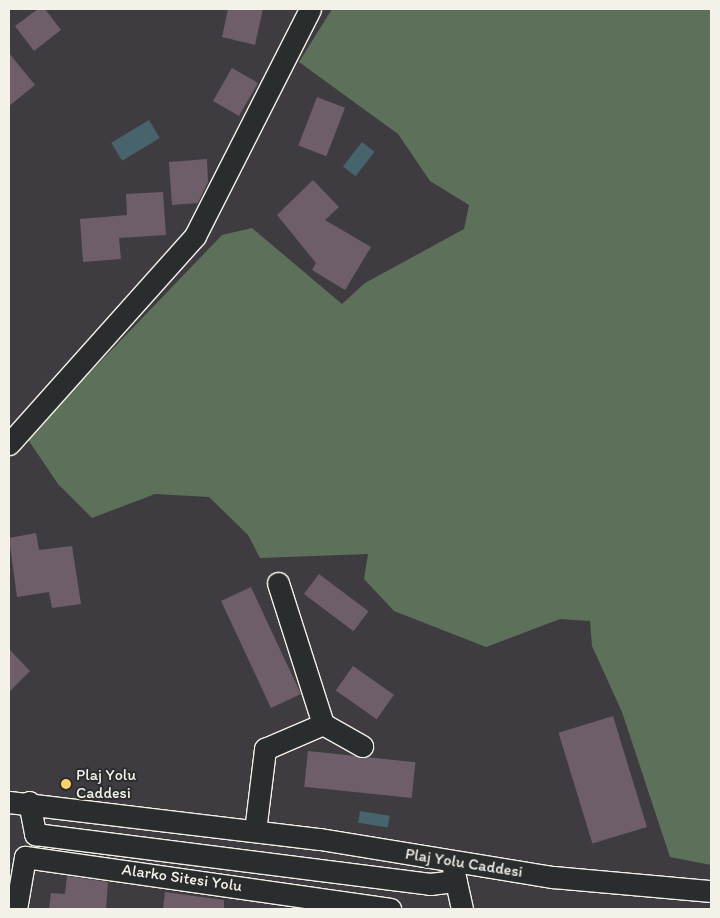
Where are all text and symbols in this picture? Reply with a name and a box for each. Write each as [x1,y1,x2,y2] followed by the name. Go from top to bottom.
[76,765,135,803] place label: Plaj Yolu Caddesi
[60,778,72,790] marker: Plaj Yolu Caddesi
[404,844,524,882] street label: Plaj Yolu Caddesi
[121,860,243,896] street label: Alarko Sitesi Yolu

